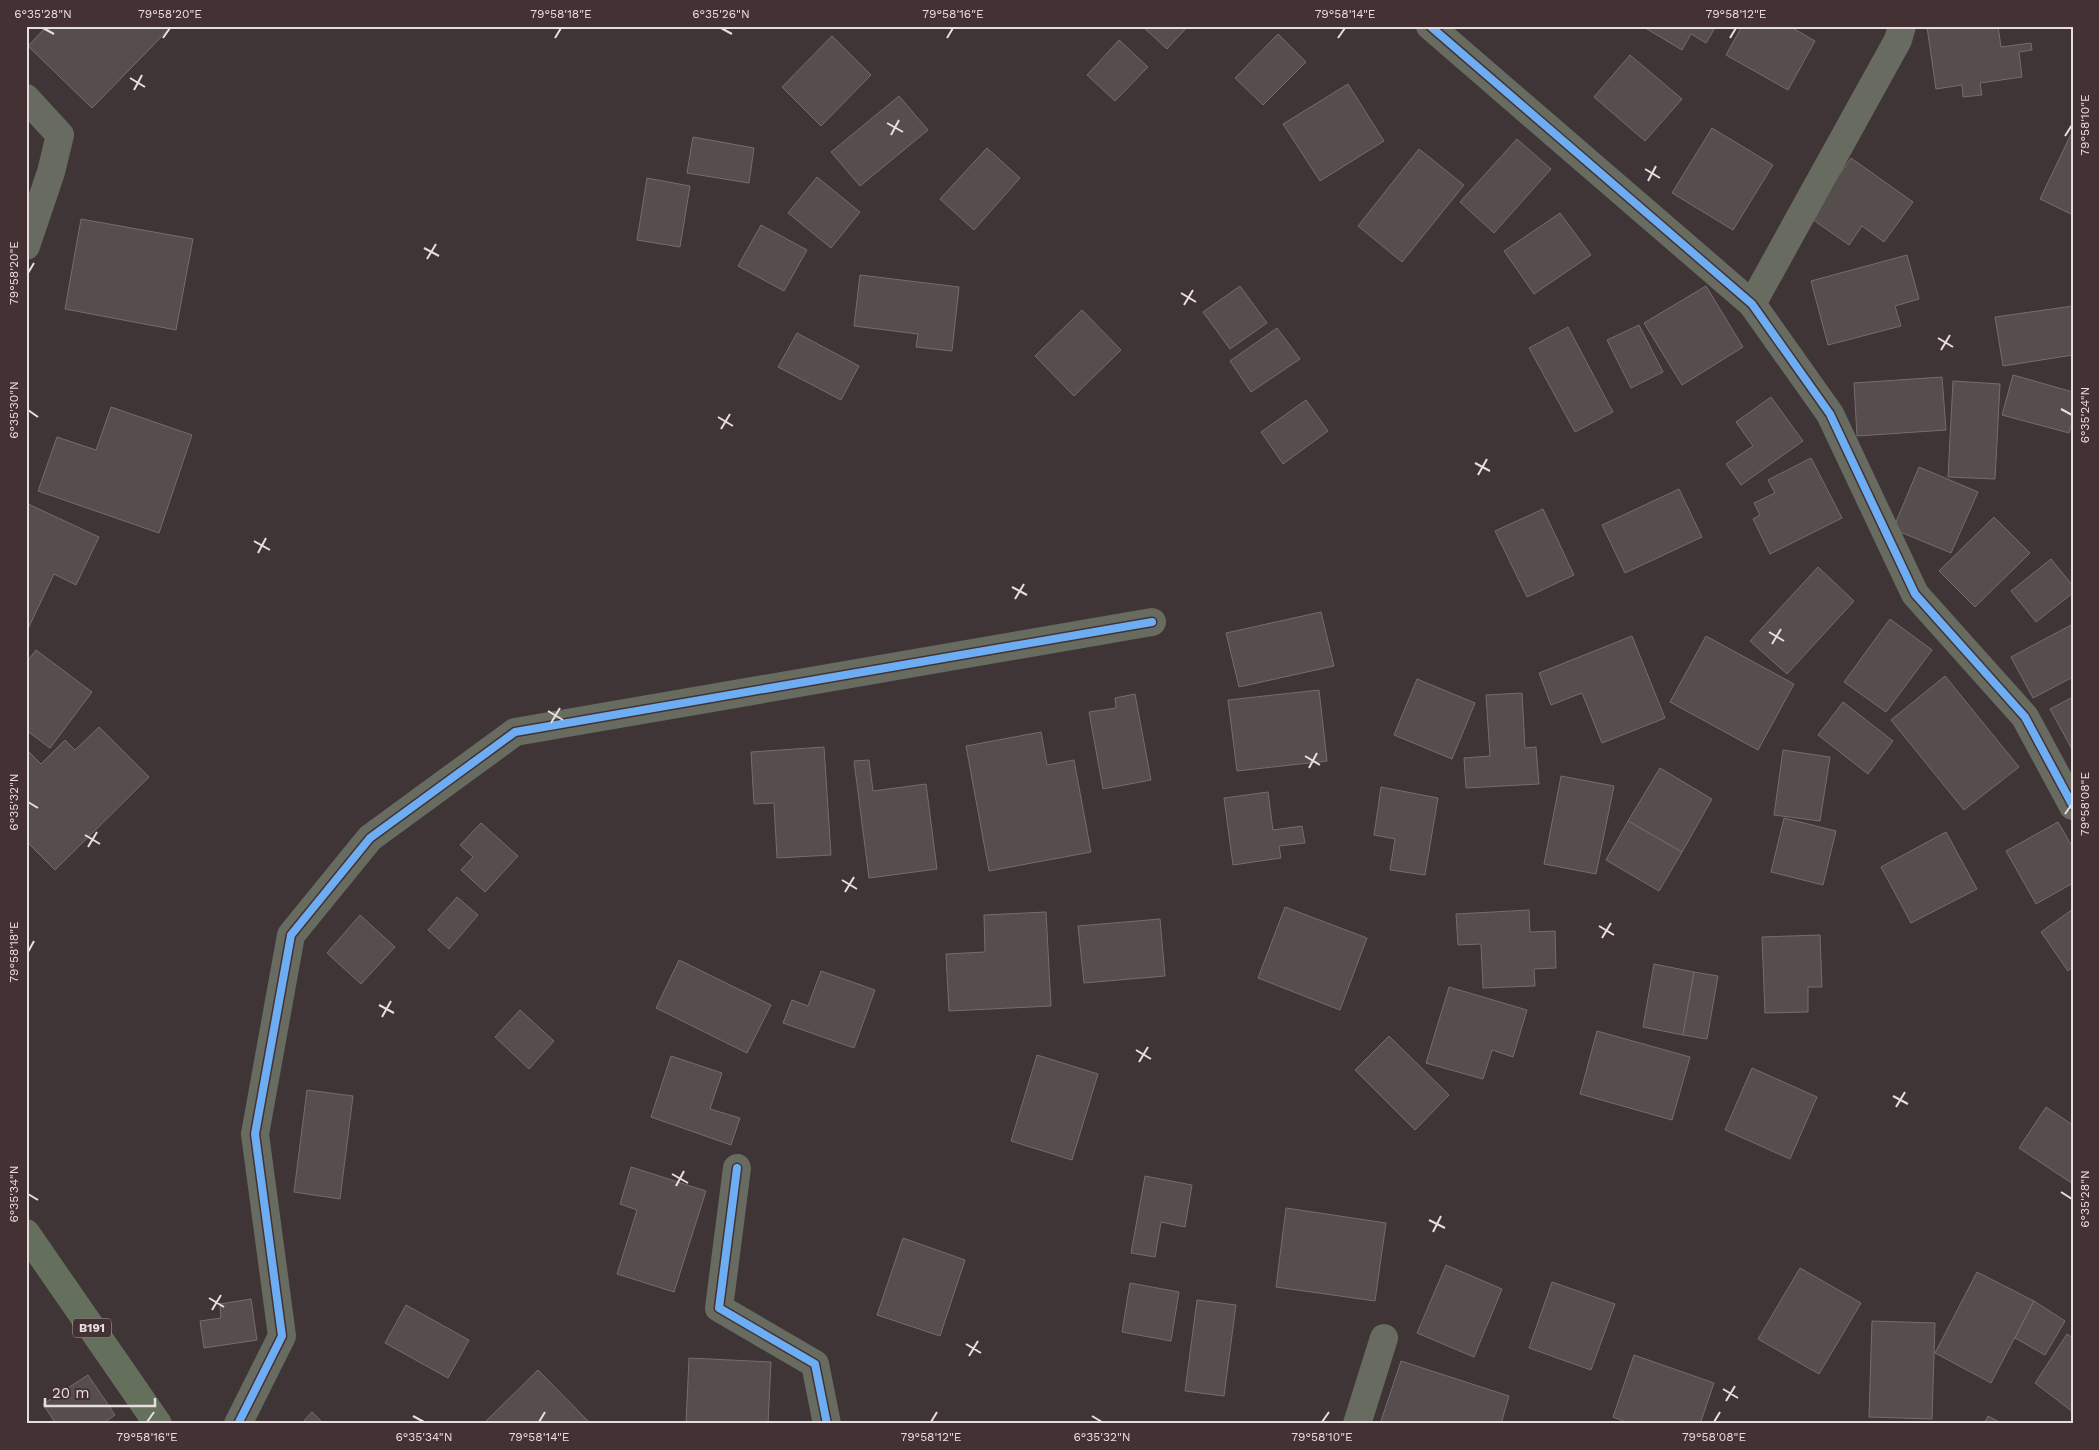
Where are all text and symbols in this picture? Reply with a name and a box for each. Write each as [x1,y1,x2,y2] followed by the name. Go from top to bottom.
[14,7,72,21] text: 6°35'28"N
[138,7,202,21] text: 79°58'20"E
[530,7,592,21] text: 79°58'18"E
[692,7,750,21] text: 6°35'26"N
[922,7,984,21] text: 79°58'16"E
[1315,7,1376,21] text: 79°58'14"E
[1705,7,1767,21] text: 79°58'12"E
[2078,94,2092,156] text: 79°58'10"E
[7,241,21,305] text: 79°58'20"E
[7,381,21,439] text: 6°35'30"N
[2078,387,2092,443] text: 6°35'24"N
[2078,772,2092,836] text: 79°58'08"E
[7,773,21,831] text: 6°35'32"N
[7,921,21,983] text: 79°58'18"E
[7,1166,21,1222] text: 6°35'34"N
[2078,1170,2092,1228] text: 6°35'28"N
[73,1319,111,1338] road number: B191
[45,1375,155,1407] scale bar
[52,1384,90,1402] text: 20 m
[116,1430,178,1444] text: 79°58'16"E
[396,1430,452,1444] text: 6°35'34"N
[509,1430,570,1444] text: 79°58'14"E
[900,1430,962,1444] text: 79°58'12"E
[1073,1430,1131,1444] text: 6°35'32"N
[1291,1430,1353,1444] text: 79°58'10"E
[1682,1430,1746,1444] text: 79°58'08"E

